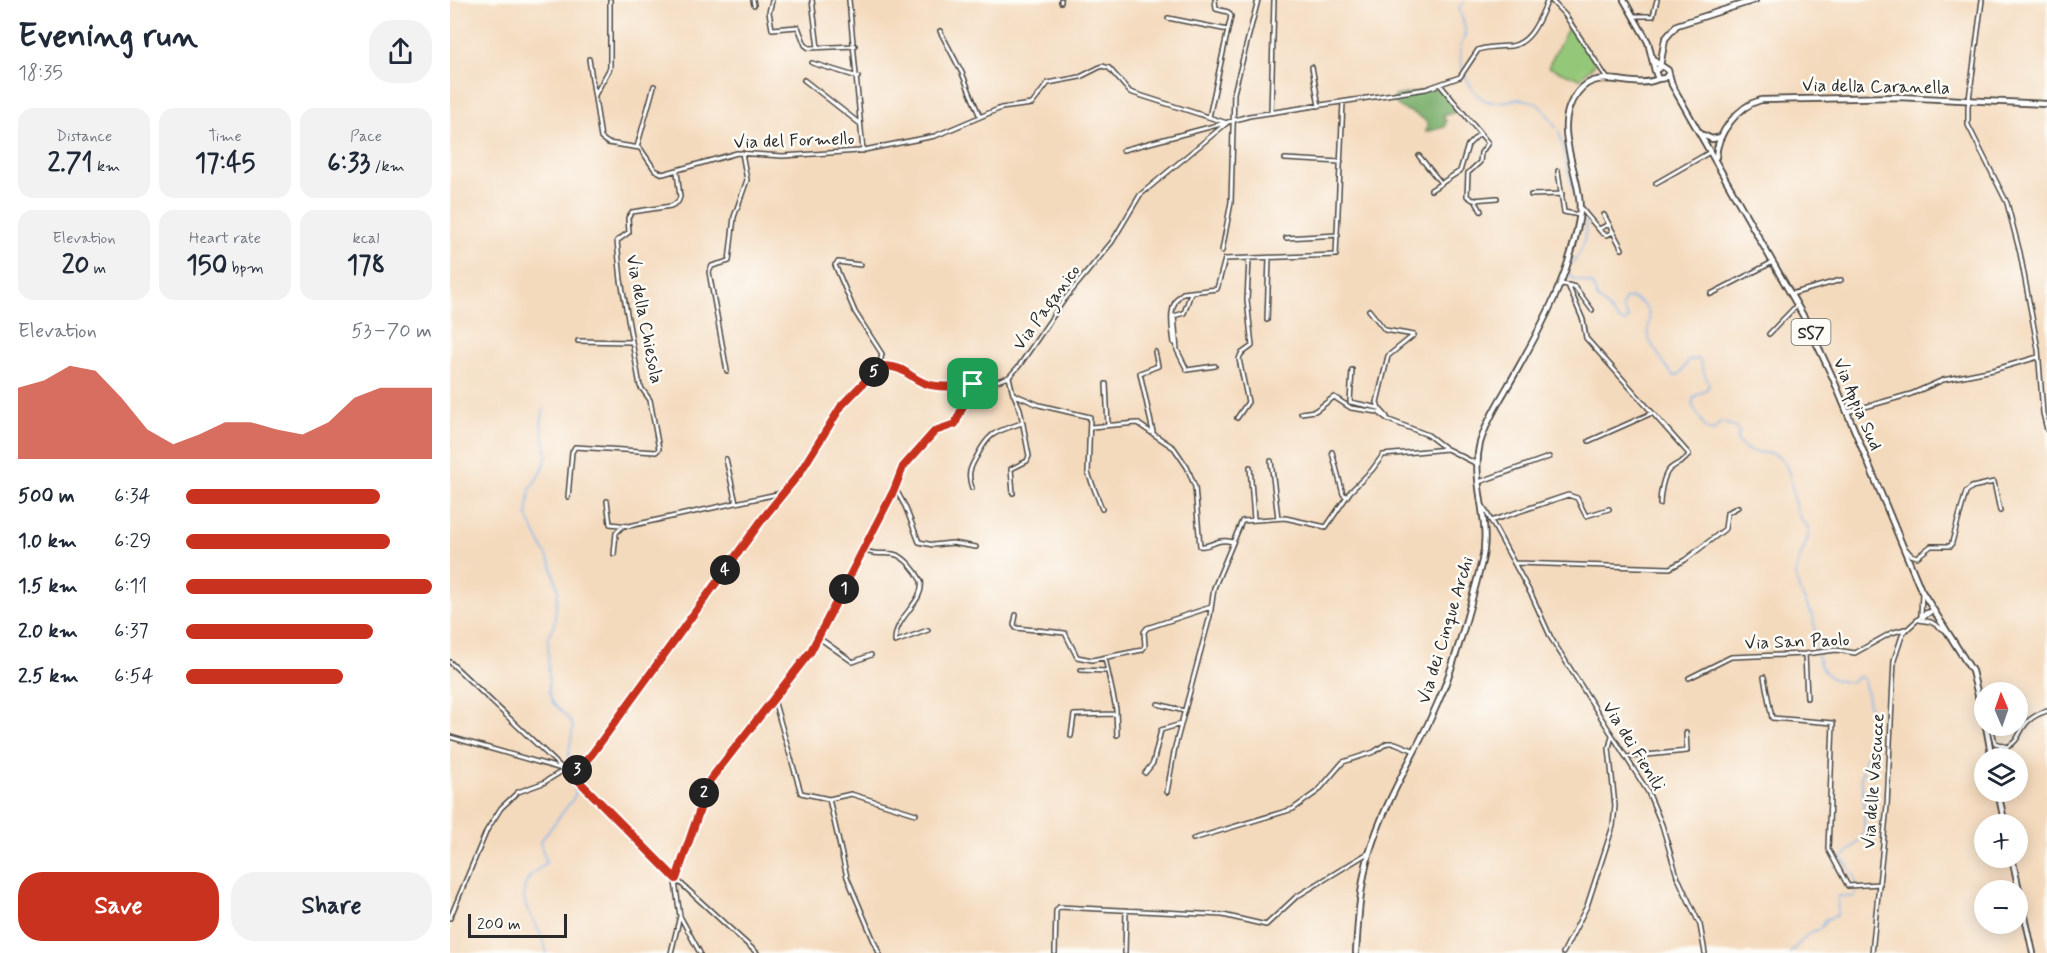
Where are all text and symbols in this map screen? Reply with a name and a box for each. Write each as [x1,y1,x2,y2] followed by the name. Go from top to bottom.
[18,15,198,59] text: Evening run
[369,20,432,83] button: share
[18,60,63,87] text: 18:35
[1802,74,1950,100] street label: Via della Caranella
[56,126,112,147] text: Distance
[208,126,242,147] text: Time
[350,126,382,147] text: Pace
[733,127,855,155] street label: Via del Formello
[48,147,93,181] text: 2.71
[195,147,255,181] text: 17:45
[327,147,370,181] text: 6:33
[93,156,120,177] text: km
[370,156,405,177] text: /km
[53,228,116,249] text: Elevation
[189,228,261,249] text: Heart rate
[353,228,379,249] text: kcal
[62,249,89,283] text: 20
[186,249,227,283] text: 150
[347,249,385,283] text: 178
[620,253,668,386] street label: Via della Chiesola
[89,258,106,279] text: m
[227,258,264,279] text: bpm
[1007,260,1088,357] street label: Via Paganico
[18,318,97,345] text: Elevation
[351,318,432,345] text: 53–70 m
[1792,319,1830,345] road number: SS7
[1826,354,1887,455] street label: Via Appia Sud
[859,357,889,387] pin: 5
[947,358,998,409] pin
[869,361,879,382] text: 5
[956,367,989,400] icon: arrive
[18,483,75,510] text: 500 m
[114,483,151,510] text: 6:34
[18,528,77,555] text: 1.0 km
[114,528,151,555] text: 6:29
[1412,554,1480,707] street label: Via dei Cinque Archi
[710,555,740,585] pin: 4
[720,559,730,580] text: 4
[18,573,78,600] text: 1.5 km
[114,573,147,600] text: 6:11
[829,574,859,604] pin: 1
[840,578,848,599] text: 1
[18,618,78,645] text: 2.0 km
[114,618,149,645] text: 6:37
[1744,628,1850,656] street label: Via San Paolo
[18,663,79,690] text: 2.5 km
[114,663,154,690] text: 6:54
[1974,682,2028,736] north arrow
[1974,682,2028,934] map controls
[1596,697,1670,796] street label: Via dei Fienili
[1857,712,1891,850] street label: Via delle Vascucce
[1974,748,2028,802] button: layers
[562,755,592,785] pin: 3
[573,759,581,780] text: 3
[689,778,719,808] pin: 2
[700,782,708,803] text: 2
[1974,814,2028,868] button: +
[18,872,219,941] button: Save
[231,872,432,941] button: Share
[1974,880,2028,934] button: −
[468,911,567,938] scale bar
[477,914,521,935] text: 200 m

